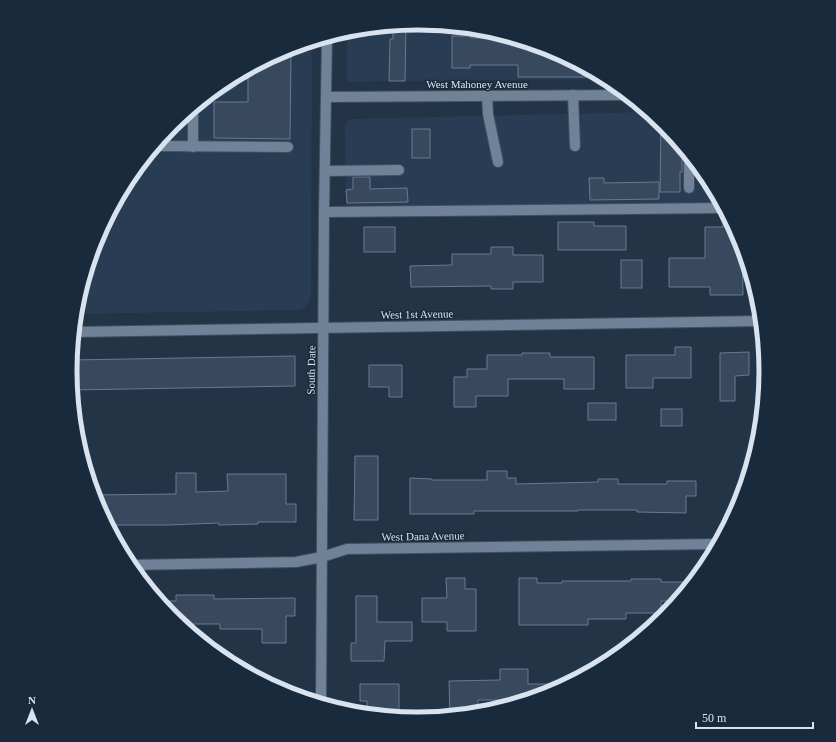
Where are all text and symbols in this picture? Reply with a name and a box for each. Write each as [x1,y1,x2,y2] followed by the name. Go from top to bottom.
[426,78,528,90] street label: West Mahoney Avenue
[380,307,454,321] street label: West 1st Avenue
[305,345,317,395] street label: South Date
[381,529,465,543] street label: West Dana Avenue
[12,690,52,730] north arrow
[28,694,36,706] text: N
[696,704,813,730] scale bar
[702,711,727,725] text: 50 m

